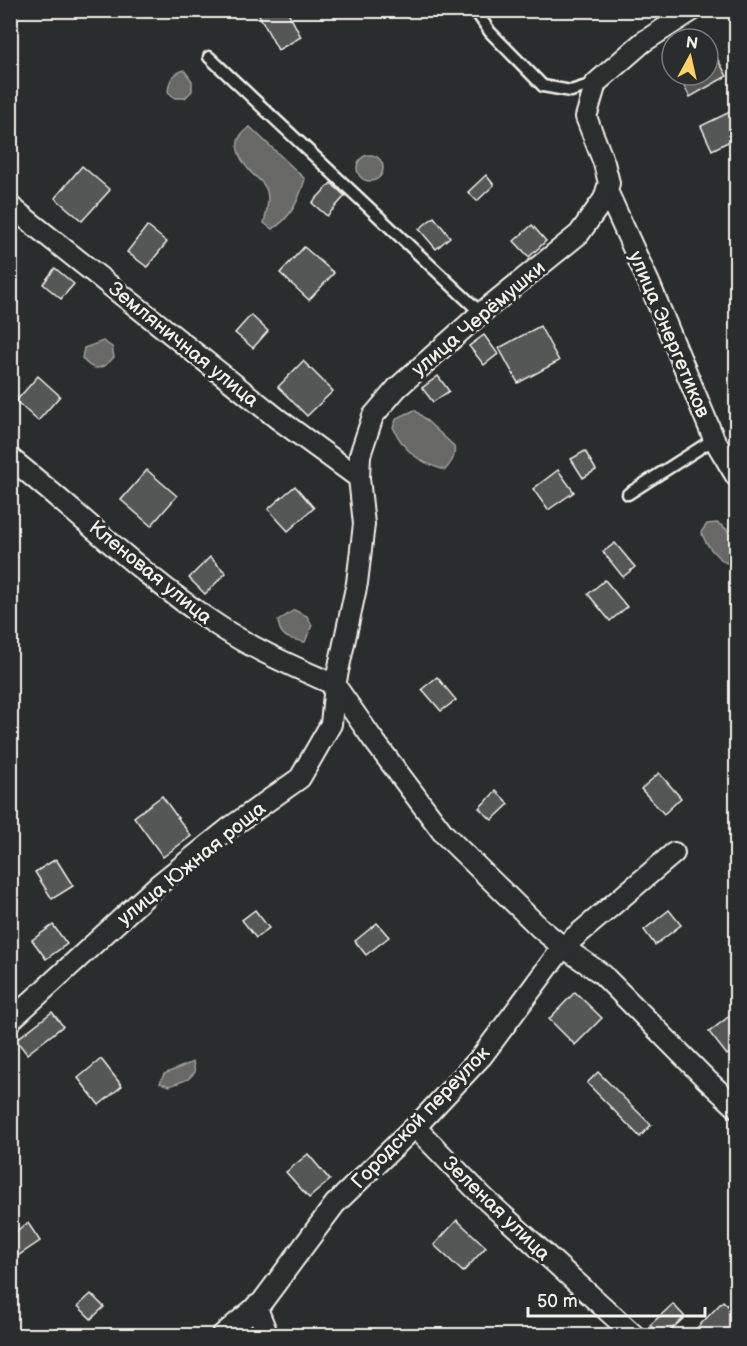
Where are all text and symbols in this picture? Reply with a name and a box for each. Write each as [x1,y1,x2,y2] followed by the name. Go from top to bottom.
[660,27,720,87] north arrow
[685,33,699,54] text: N
[623,247,715,422] street label: улица Энергетиков
[407,256,550,382] street label: улица Черёмушки
[103,277,263,413] street label: Земляничная улица
[84,516,217,630] street label: Кленовая улица
[113,796,271,931] street label: улица Южная роща
[346,1041,495,1194] street label: Городской переулок
[437,1151,555,1266] street label: Зеленая улица
[528,1280,705,1318] scale bar
[537,1291,578,1312] text: 50 m

